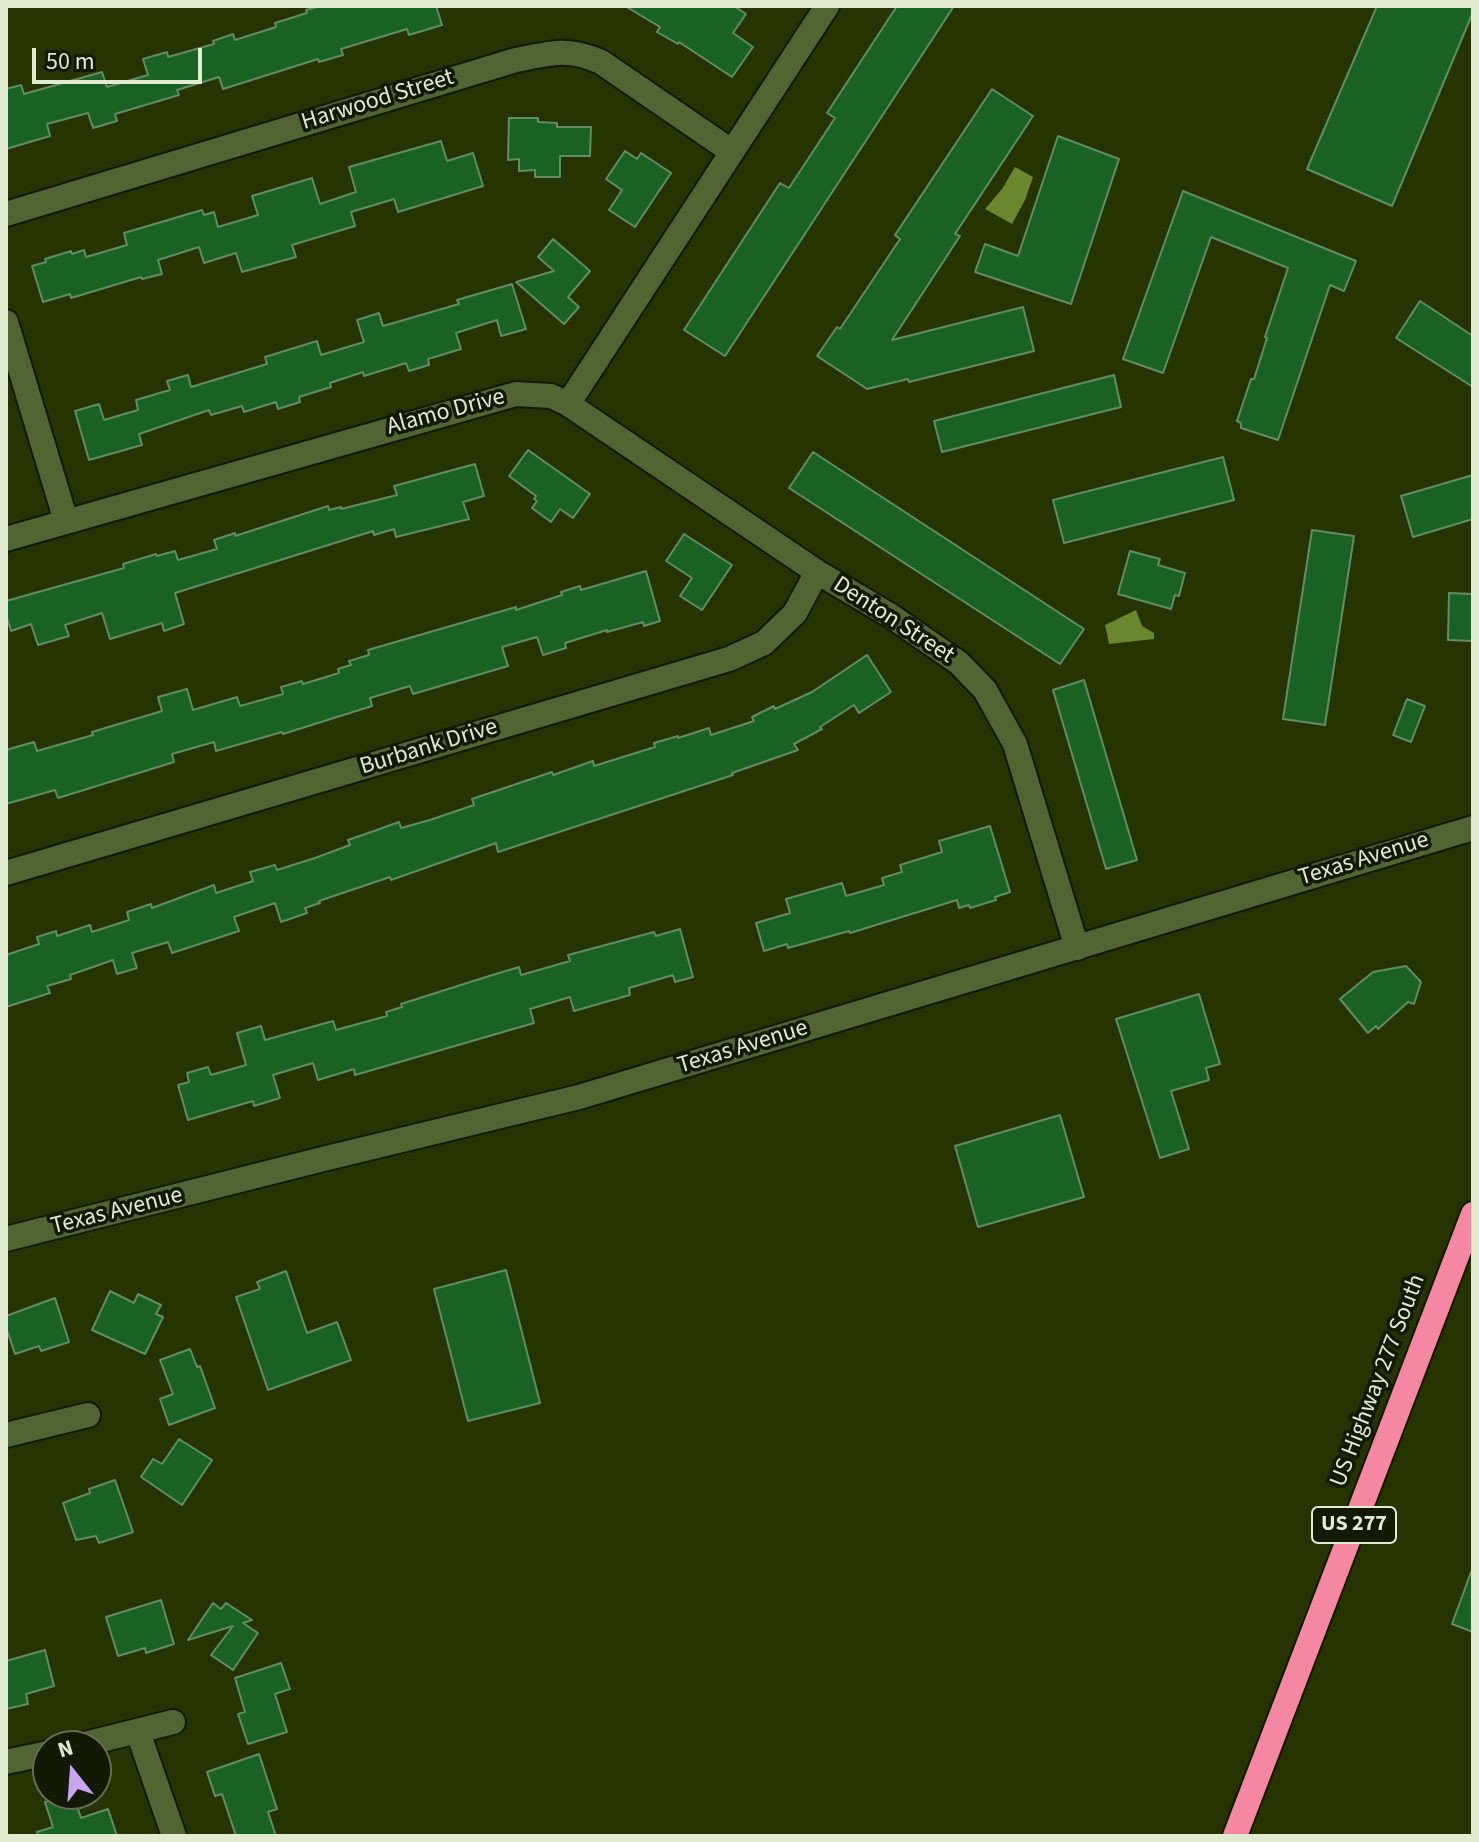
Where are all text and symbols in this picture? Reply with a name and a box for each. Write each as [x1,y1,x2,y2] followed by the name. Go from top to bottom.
[36,32,206,82] scale bar
[46,44,95,79] text: 50 m
[298,64,458,138] street label: Harwood Street
[384,383,508,443] street label: Alamo Drive
[827,571,959,671] street label: Denton Street
[357,713,501,783] street label: Burbank Drive
[1296,827,1432,893] street label: Texas Avenue
[675,1015,811,1081] street label: Texas Avenue
[48,1182,186,1242] street label: Texas Avenue
[1325,1271,1433,1491] street label: US Highway 277 South
[1312,1507,1396,1543] road number: US 277
[32,1730,112,1810] north arrow
[54,1732,77,1766] text: N

